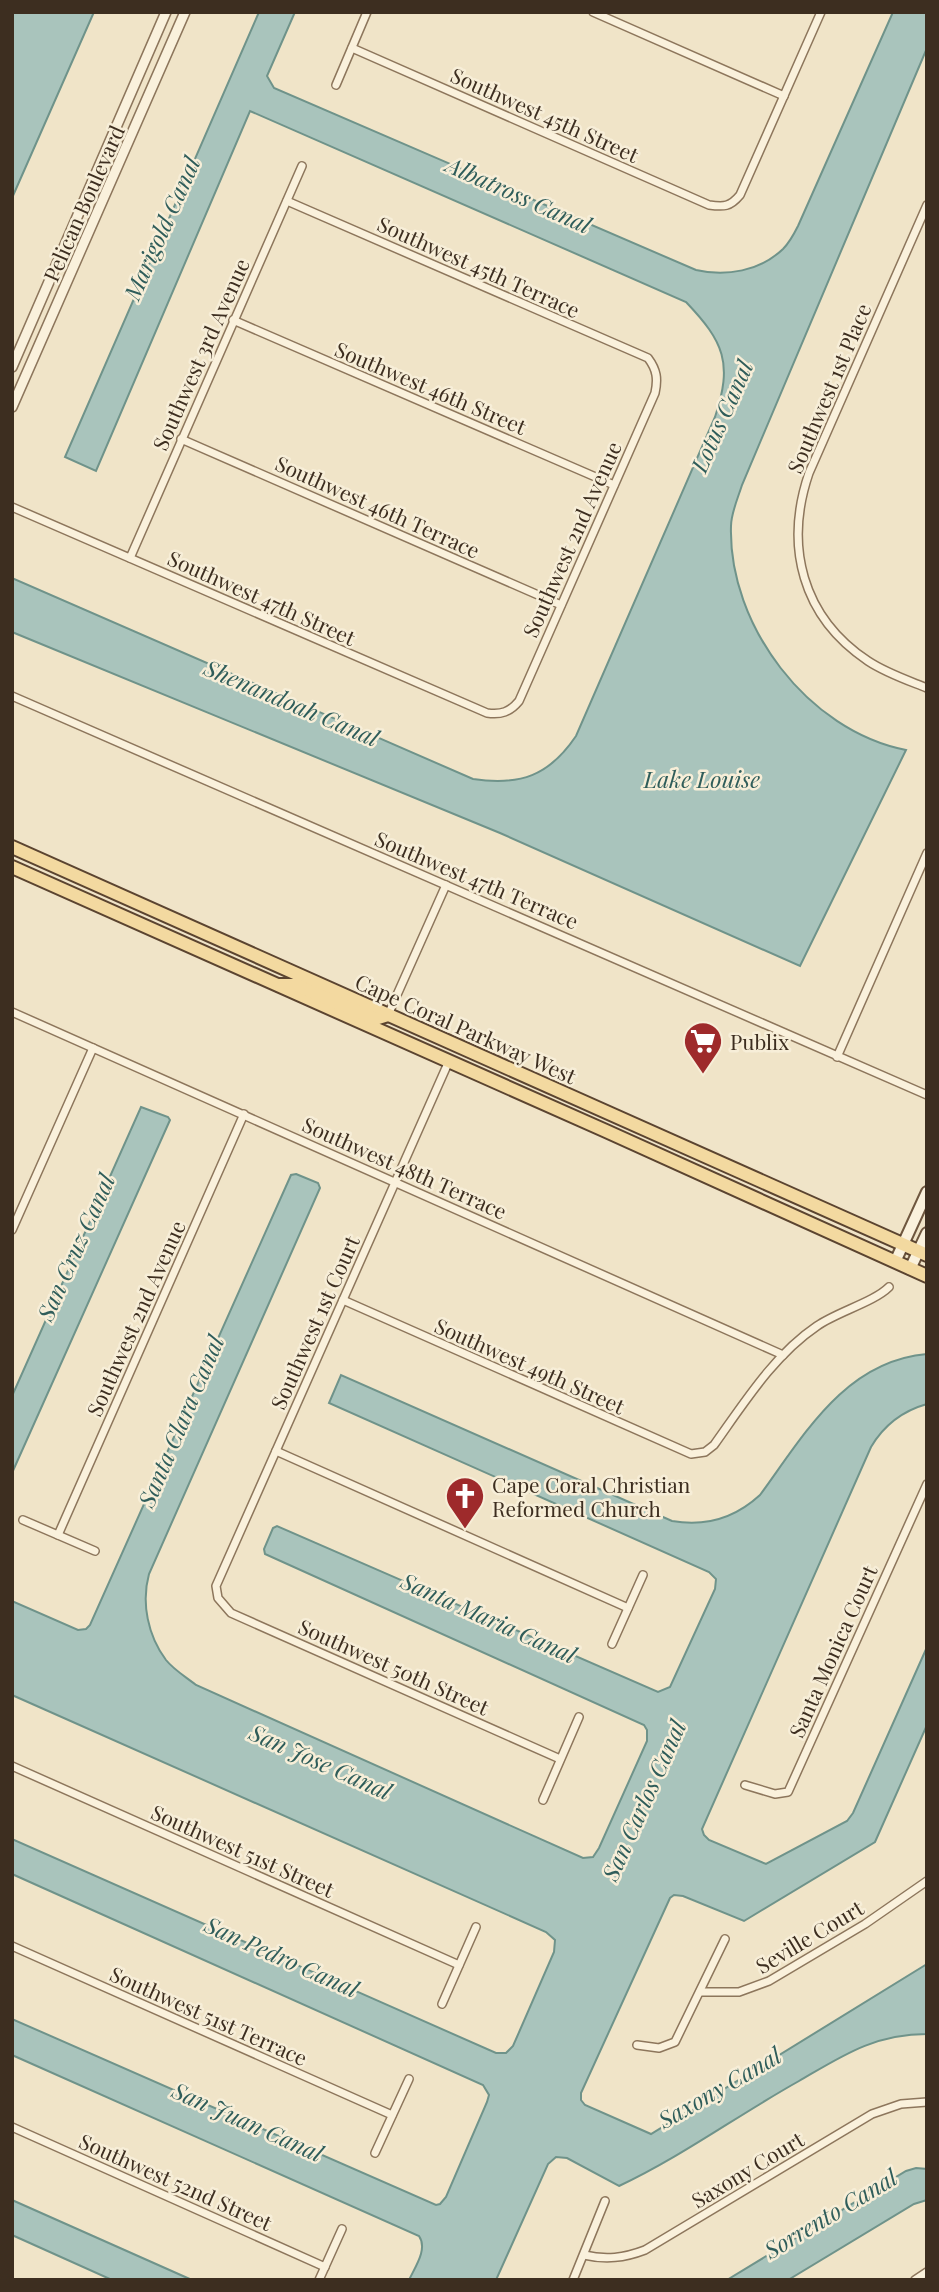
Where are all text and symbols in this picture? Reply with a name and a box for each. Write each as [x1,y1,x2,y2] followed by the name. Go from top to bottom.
[447,60,644,168] street label: Southwest 45th Street
[36,121,130,285] street label: Pelican Boulevard
[440,147,598,240] water label: Albatross Canal
[115,150,207,305] water label: Marigold Canal
[373,209,585,323] street label: Southwest 45th Terrace
[145,254,255,454] street label: Southwest 3rd Avenue
[780,299,876,477] street label: Southwest 1st Place
[331,334,531,440] street label: Southwest 46th Street
[682,354,760,478] water label: Lotus Canal
[515,437,627,641] street label: Southwest 2nd Avenue
[271,448,485,564] street label: Southwest 46th Terrace
[164,543,361,651] street label: Southwest 47th Street
[199,651,385,753] water label: Shenandoah Canal
[643,763,760,794] water label: Lake Louise
[371,823,583,935] street label: Southwest 47th Terrace
[351,967,581,1090] street label: Cape Coral Parkway West
[682,1020,724,1075] supermarket icon: Publix
[730,1027,789,1055] place label: Publix
[298,1109,512,1225] street label: Southwest 48th Terrace
[28,1167,122,1326] water label: San Cruz Canal
[79,1216,191,1420] street label: Southwest 2nd Avenue
[263,1230,365,1413] street label: Southwest 1st Court
[431,1311,630,1420] street label: Southwest 49th Street
[129,1329,231,1513] water label: Santa Clara Canal
[492,1470,691,1522] place label: Cape Coral Christian Reformed Church
[444,1475,486,1530] church icon: Cape Coral Christian Reformed Church
[781,1560,883,1742] street label: Santa Monica Court
[396,1564,583,1670] water label: Santa Maria Canal
[294,1611,494,1721] street label: Southwest 50th Street
[593,1713,693,1886] water label: San Carlos Canal
[244,1715,398,1807] water label: San Jose Canal
[147,1797,339,1903] street label: Southwest 51st Street
[750,1893,869,1979] street label: Seville Court
[199,1908,365,2004] water label: San Pedro Canal
[106,1959,312,2071] street label: Southwest 51st Terrace
[651,2038,788,2135] water label: Saxony Canal
[167,2073,330,2169] water label: San Juan Canal
[686,2124,809,2214] street label: Saxony Court
[75,2126,277,2236] street label: Southwest 52nd Street
[757,2160,904,2265] water label: Sorrento Canal

